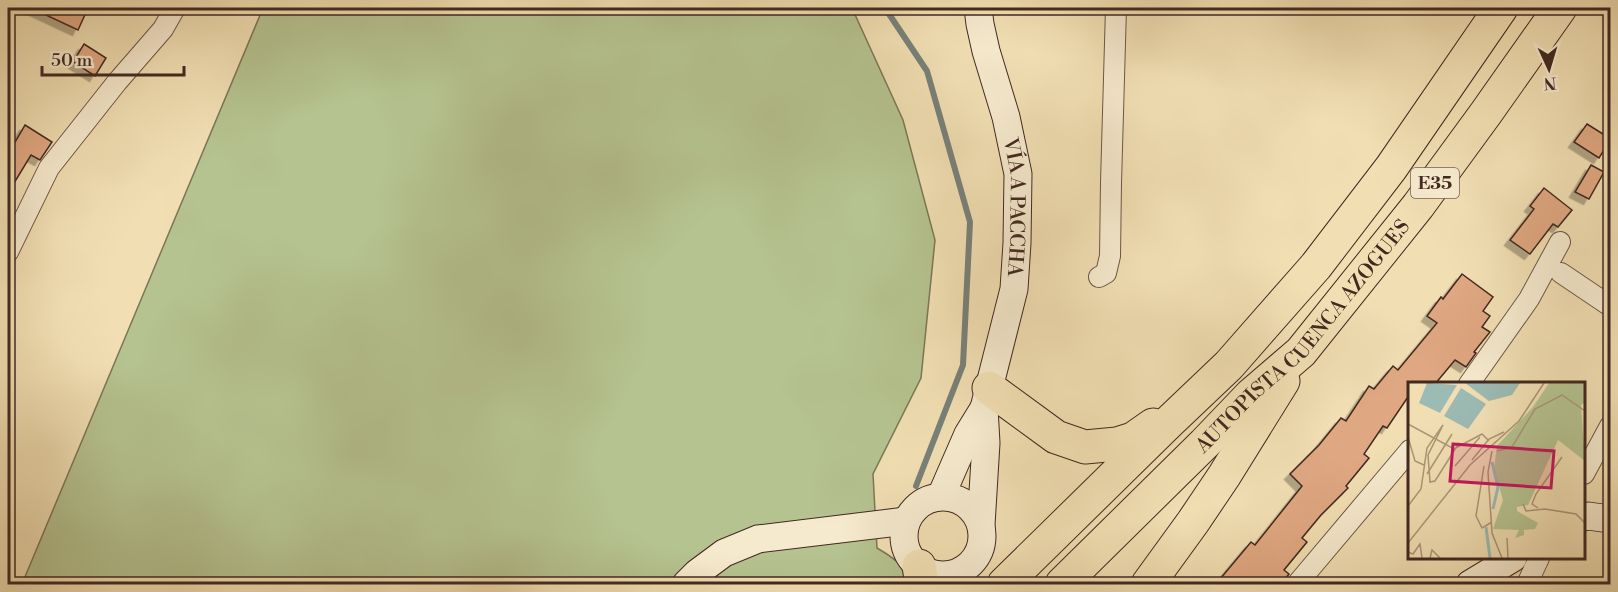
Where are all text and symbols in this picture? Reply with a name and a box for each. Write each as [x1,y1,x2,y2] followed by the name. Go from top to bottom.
[42,39,184,77] scale bar
[1519,39,1579,99] north arrow
[51,49,93,72] text: 50 m
[1543,73,1557,93] text: N
[997,135,1029,279] street label: VÍA A PACCHA
[1411,168,1459,198] road number: E35
[1190,215,1416,460] street label: AUTOPISTA CUENCA AZOGUES
[1408,382,1585,559] inset map

